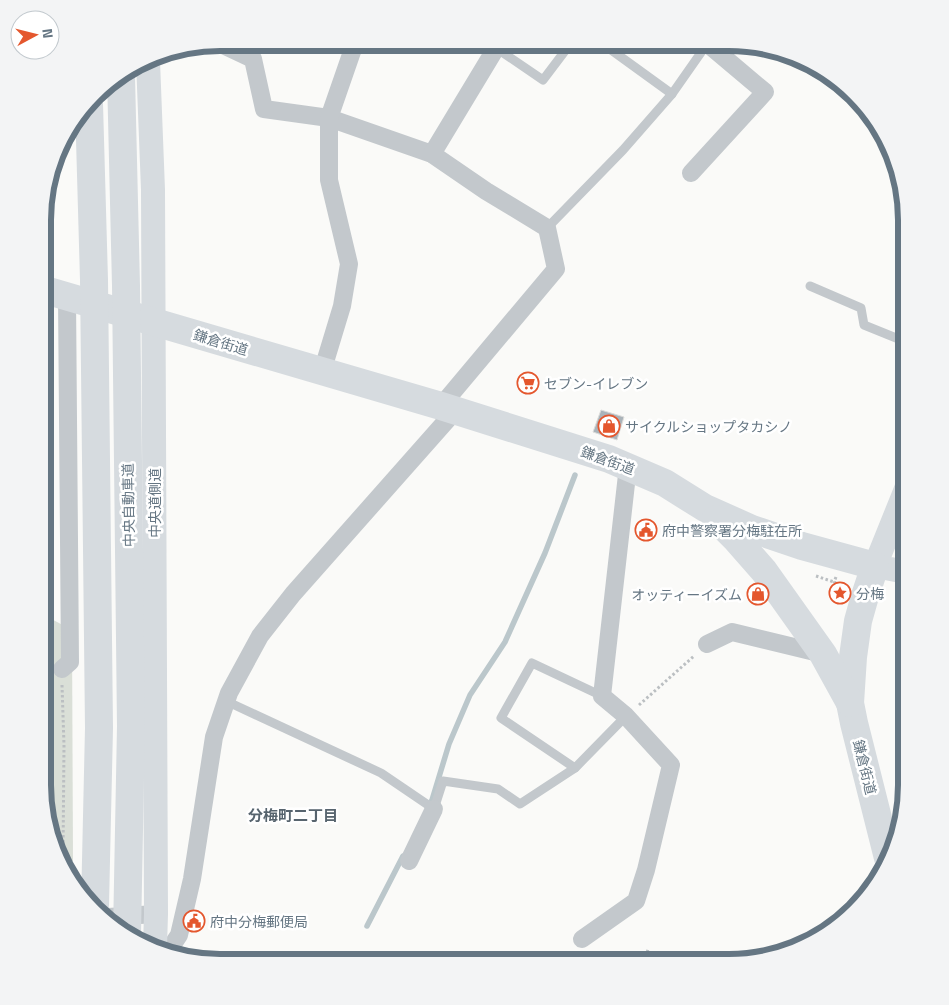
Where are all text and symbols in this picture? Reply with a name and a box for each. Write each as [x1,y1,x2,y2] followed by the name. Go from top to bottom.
[10,10,60,60] north arrow
[37,27,59,39] text: N
[191,324,251,360] street label: 鎌倉街道
[516,371,540,395] supermarket icon: セブン-イレブン
[544,373,648,394] place label: セブン-イレブン
[597,414,621,438] shop icon: サイクルショップタカシノ
[625,416,792,437] place label: サイクルショップタカシノ
[578,441,638,479] street label: 鎌倉街道
[117,463,139,547] street label: 中央自動車道
[144,468,165,538] street label: 中央道側道
[634,518,658,542] public building icon: 府中警察署分梅駐在所
[662,520,802,541] place label: 府中警察署分梅駐在所
[828,581,852,605] place icon: 分梅
[746,582,770,606] shop icon: オッティーイズム
[856,583,884,604] place label: 分梅
[631,584,742,605] place label: オッティーイズム
[848,737,882,797] street label: 鎌倉街道
[248,804,338,827] district label: 分梅町二丁目
[182,909,206,933] public building icon: 府中分梅郵便局
[210,911,308,932] place label: 府中分梅郵便局

